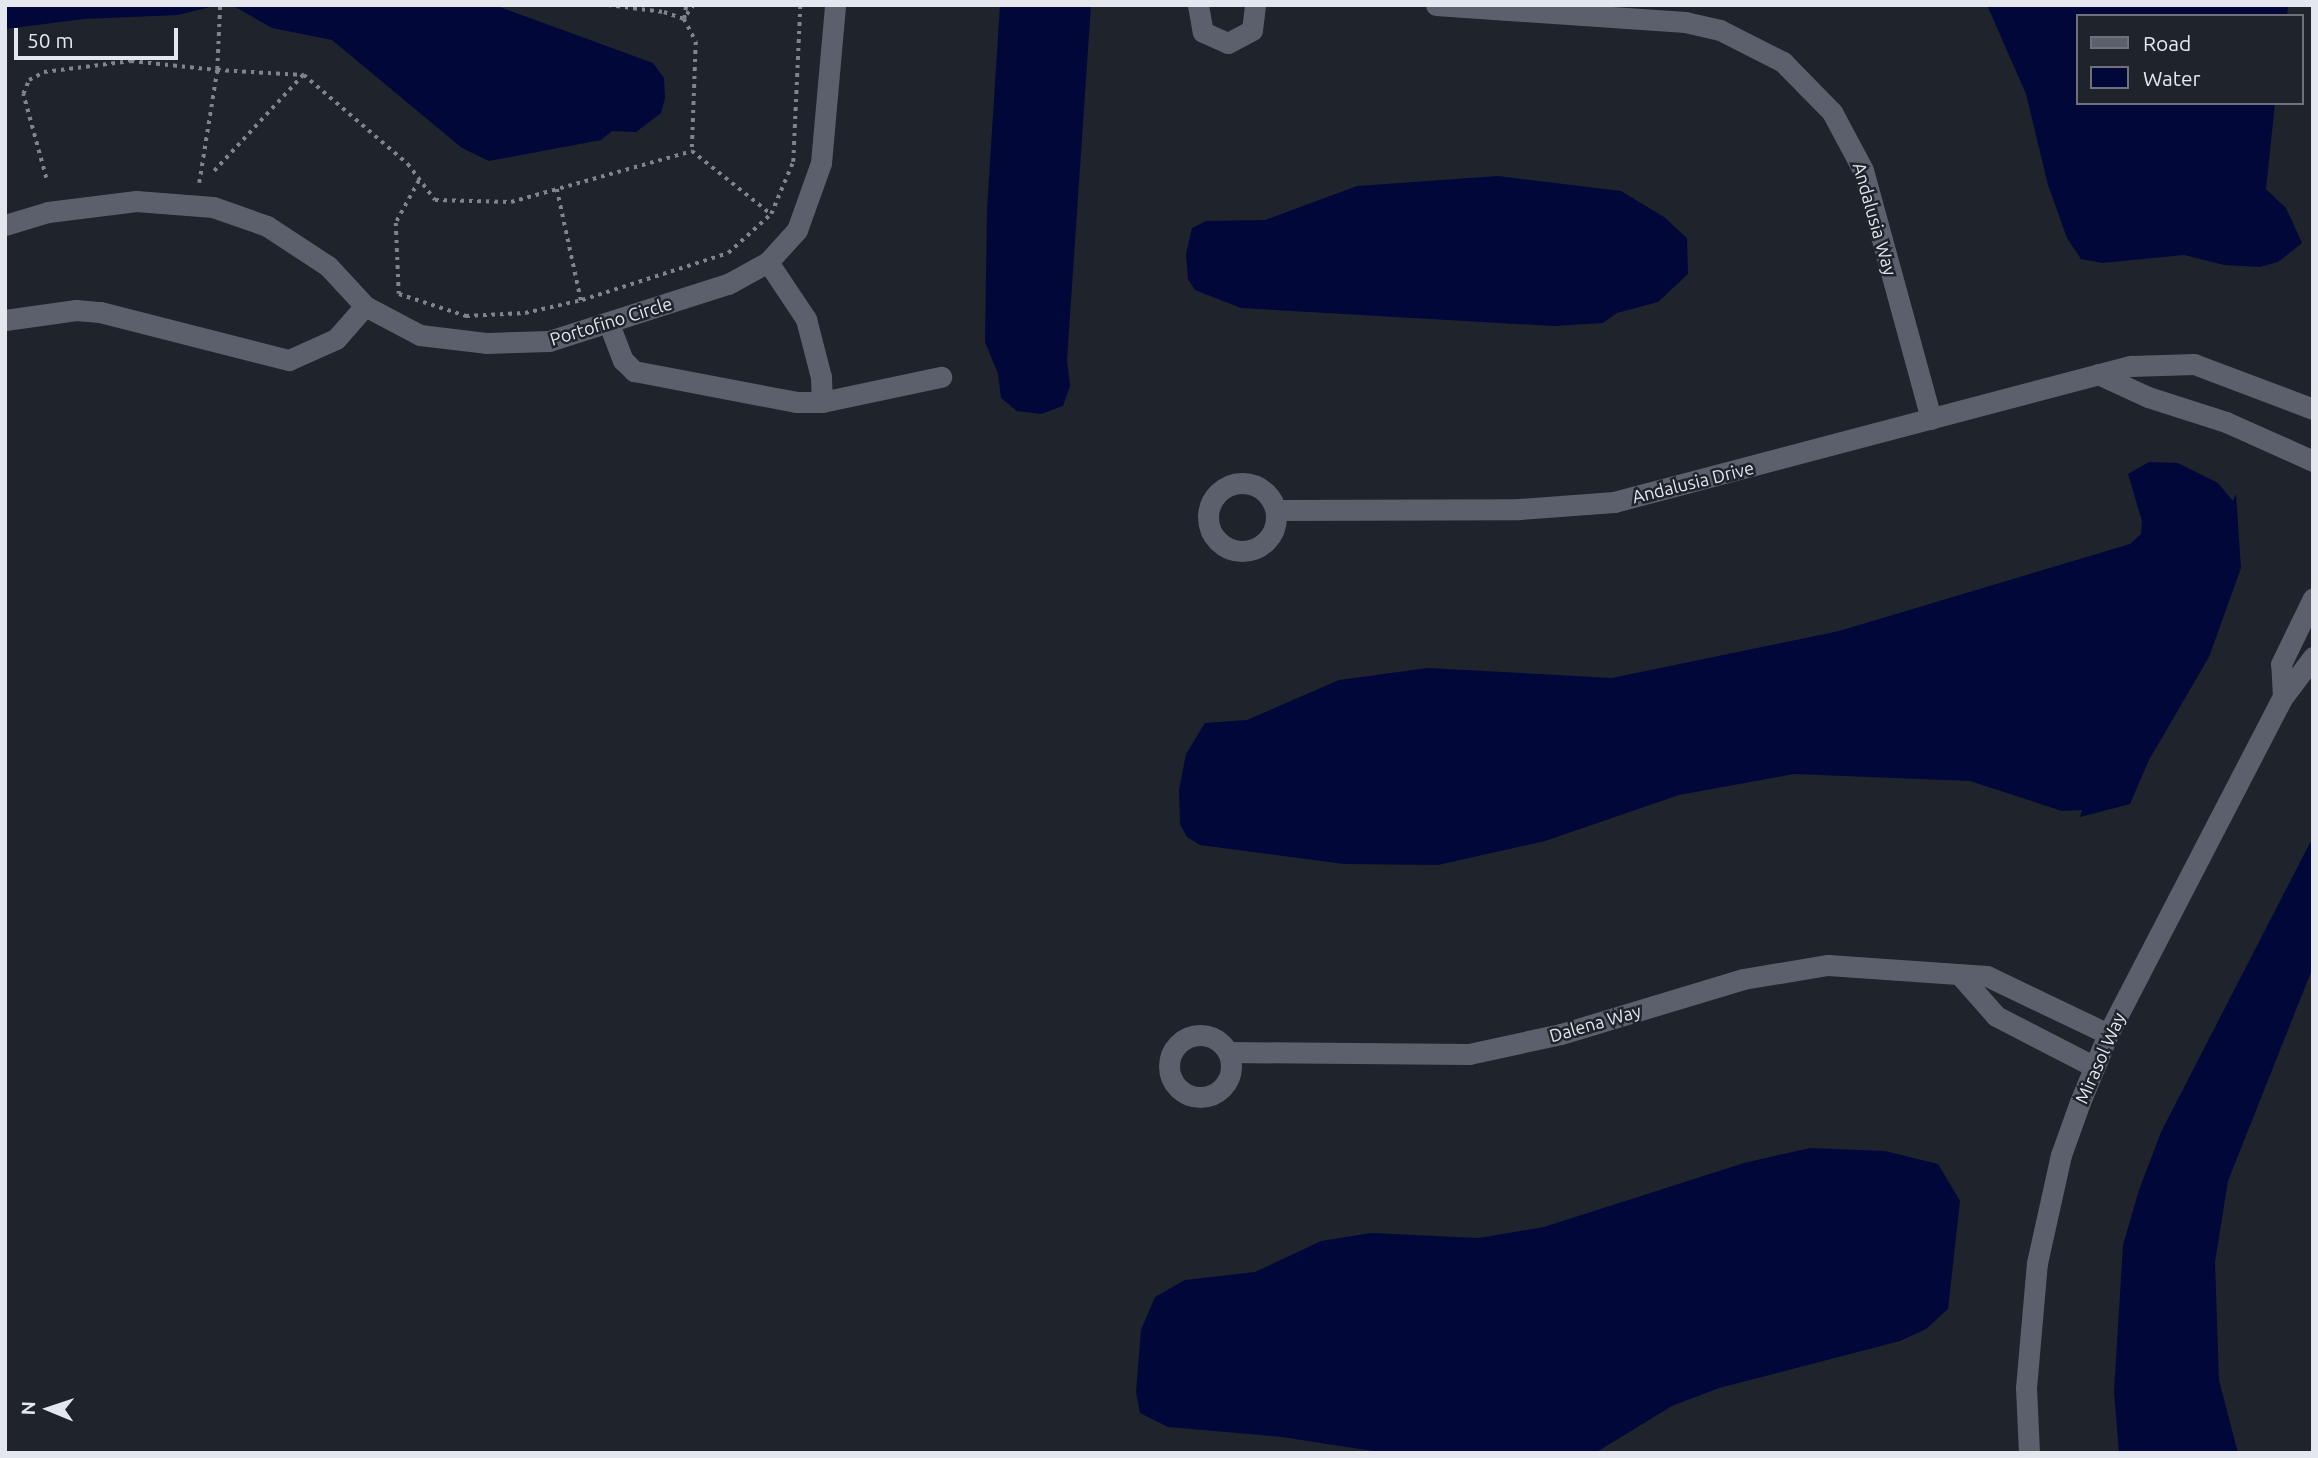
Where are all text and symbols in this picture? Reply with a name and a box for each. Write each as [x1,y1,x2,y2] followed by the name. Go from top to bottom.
[18,14,182,58] scale bar
[2076,14,2304,105] legend
[27,28,74,52] text: 50 m
[2143,31,2191,55] text: Road
[2143,66,2201,90] text: Water
[1849,160,1901,278] street label: Andalusia Way
[547,292,675,350] street label: Portofino Circle
[1630,456,1756,508] street label: Andalusia Drive
[1547,1000,1643,1046] street label: Dalena Way
[2070,1009,2130,1107] street label: Mirasol Way
[14,1374,84,1444] north arrow
[17,1401,39,1416] text: N

